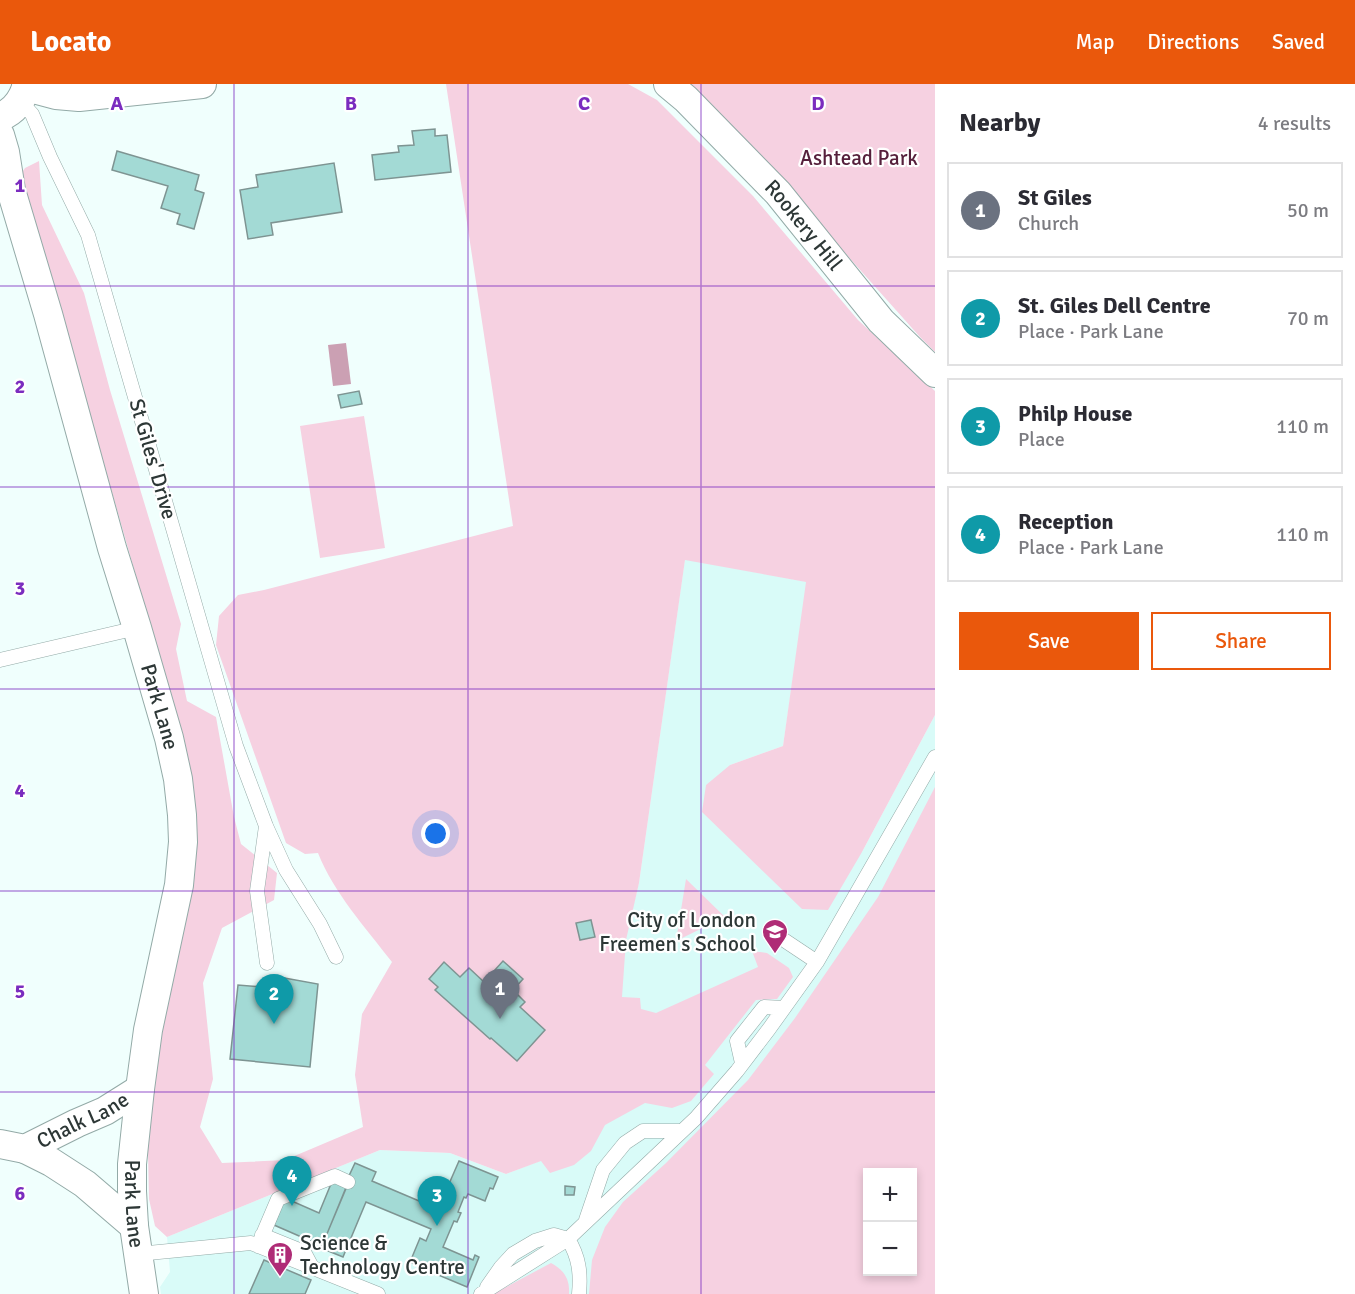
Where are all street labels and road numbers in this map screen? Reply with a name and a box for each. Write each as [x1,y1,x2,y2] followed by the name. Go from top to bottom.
[759,174,848,276] street label: Rookery Hill
[123,396,183,522] street label: St Giles' Drive
[135,661,184,752] street label: Park Lane
[32,1086,134,1154] street label: Chalk Lane
[119,1160,150,1250] street label: Park Lane

